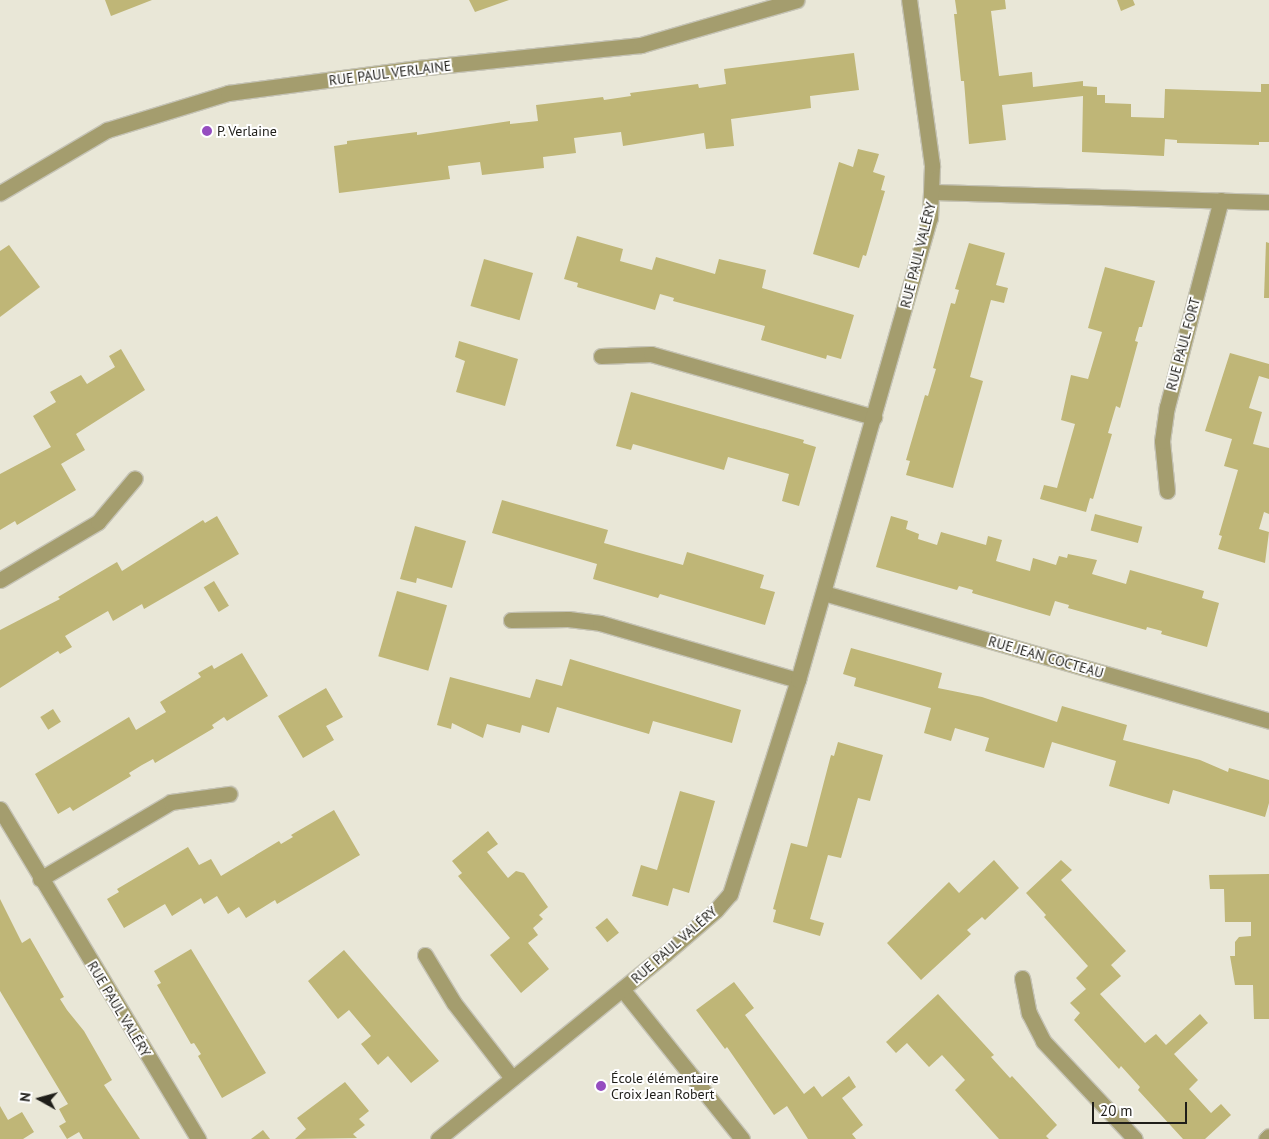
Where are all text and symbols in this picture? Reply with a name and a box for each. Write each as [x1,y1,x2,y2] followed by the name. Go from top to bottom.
[327,57,453,89] street label: RUE PAUL VERLAINE
[217,123,278,139] place label: P. Verlaine
[201,125,213,137] marker: P. Verlaine
[897,200,939,310] street label: RUE PAUL VALÉRY
[1162,295,1204,393] street label: RUE PAUL FORT
[986,633,1106,681] street label: RUE JEAN COCTEAU
[627,903,721,987] street label: RUE PAUL VALÉRY
[84,958,154,1060] street label: RUE PAUL VALÉRY
[611,1070,719,1102] place label: École élémentaire Croix Jean Robert
[15,1074,65,1124] north arrow
[595,1080,607,1092] marker: École élémentaire Croix Jean Robert
[16,1092,35,1103] text: N
[1094,1092,1189,1124] scale bar
[1100,1101,1133,1120] text: 20 m

